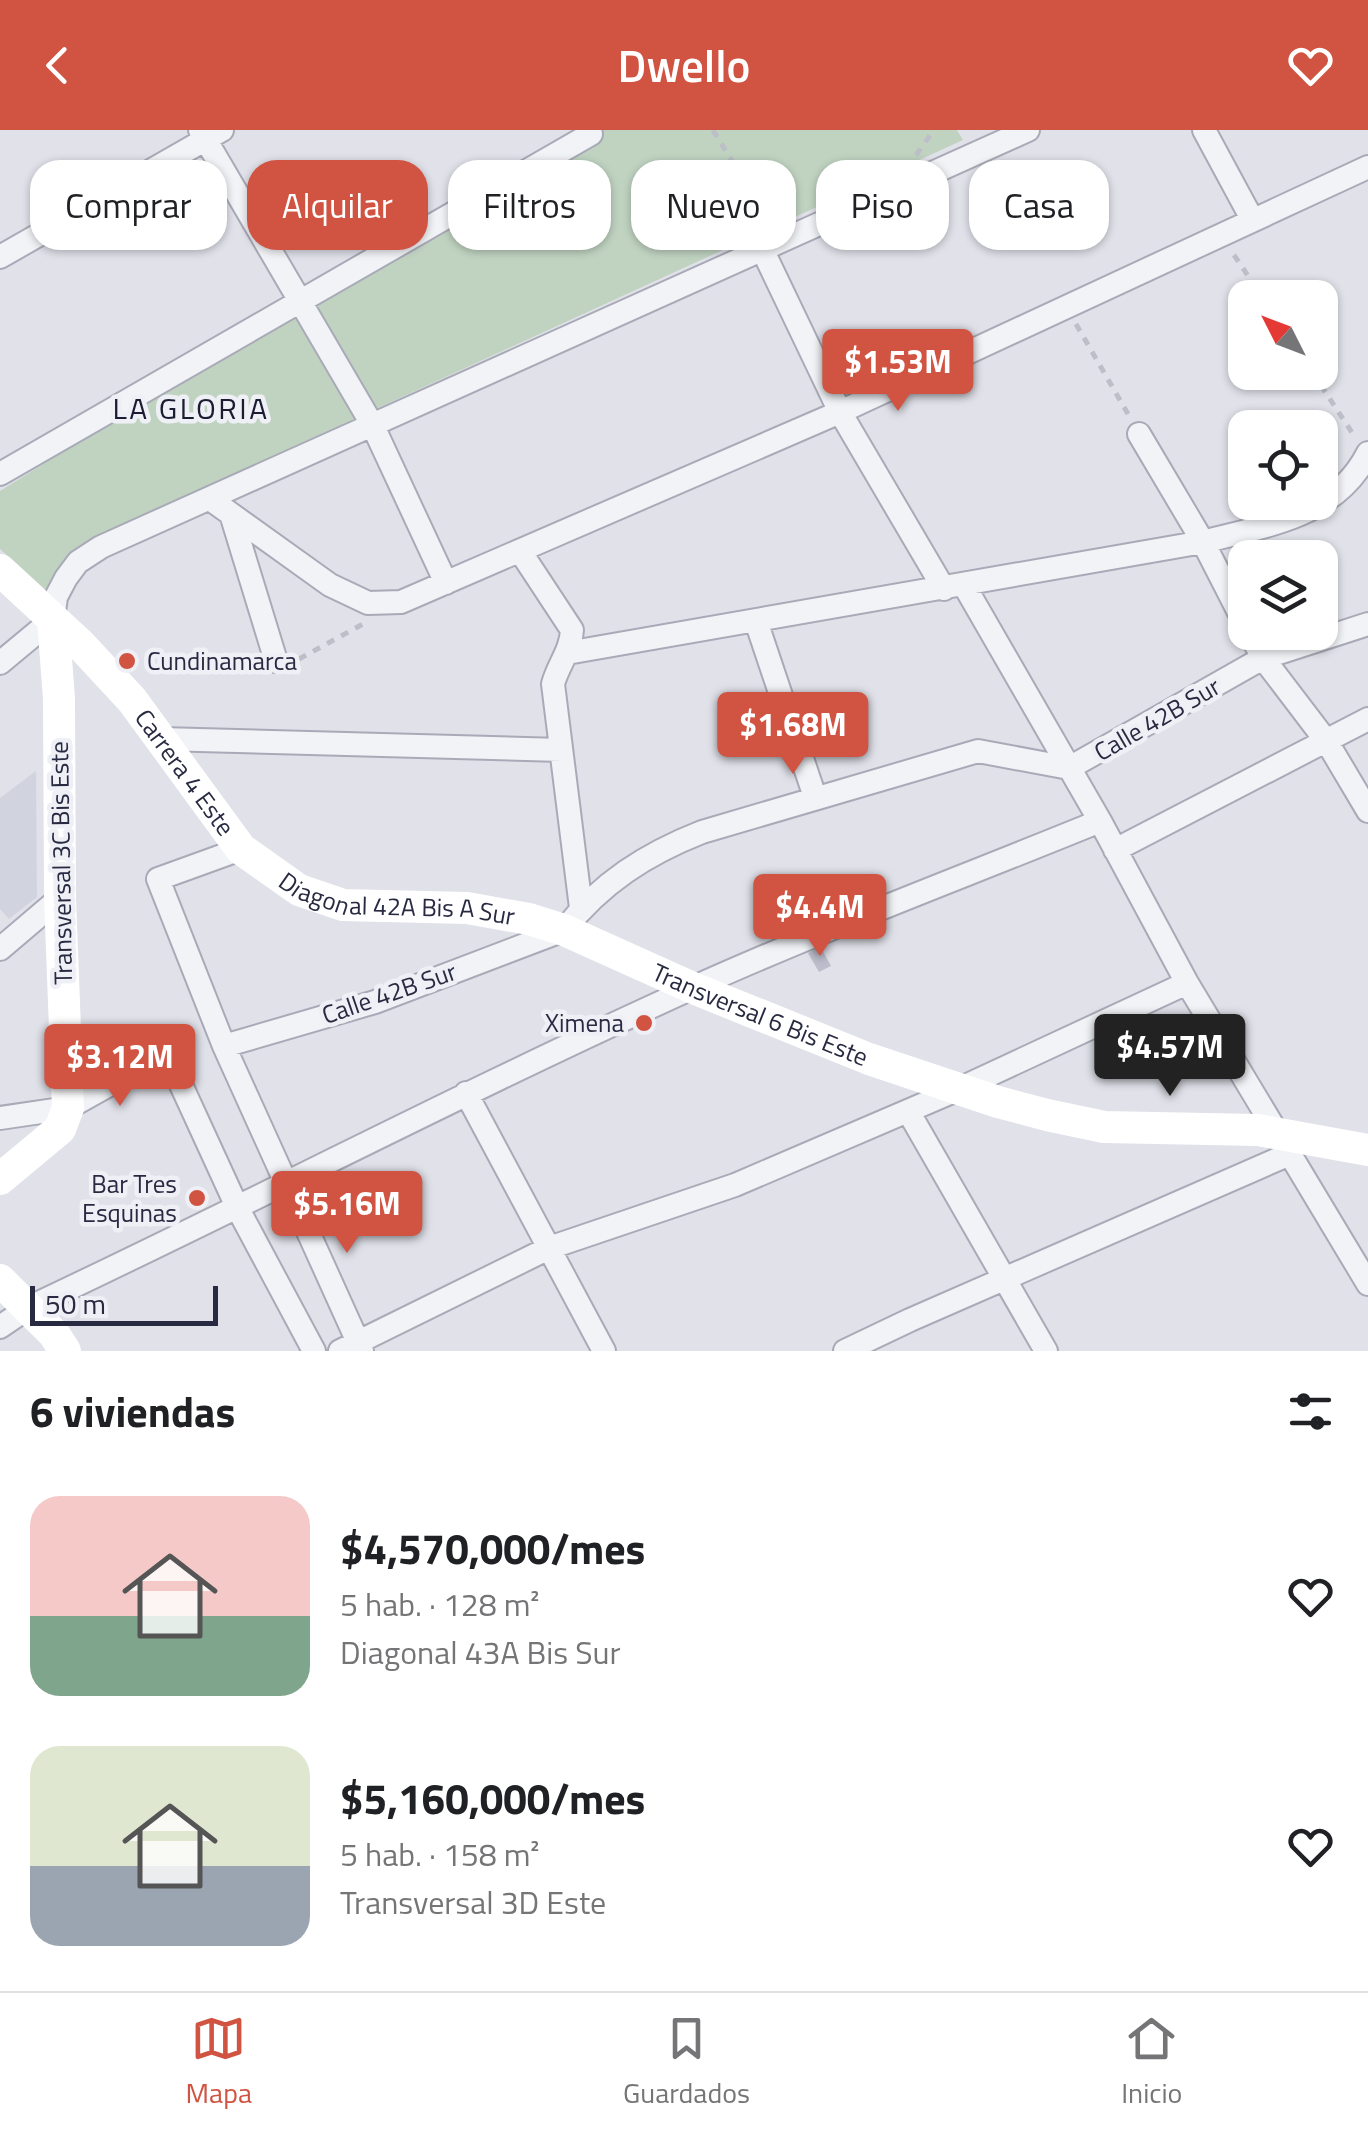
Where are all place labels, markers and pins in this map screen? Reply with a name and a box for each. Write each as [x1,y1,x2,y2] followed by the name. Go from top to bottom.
[817,329,979,414] pin: $1.53M
[147,642,297,680] place label: Cundinamarca
[116,650,138,672] marker: Cundinamarca
[712,692,874,777] pin: $1.68M
[750,874,890,959] pin: $4.4M
[545,1004,624,1042] place label: Ximena
[633,1012,655,1034] marker: Ximena
[1089,1014,1251,1099] pin: $4.57M
[39,1024,201,1109] pin: $3.12M
[82,1165,177,1232] place label: Bar Tres Esquinas
[266,1171,428,1256] pin: $5.16M
[186,1187,208,1209] marker: Bar Tres Esquinas

